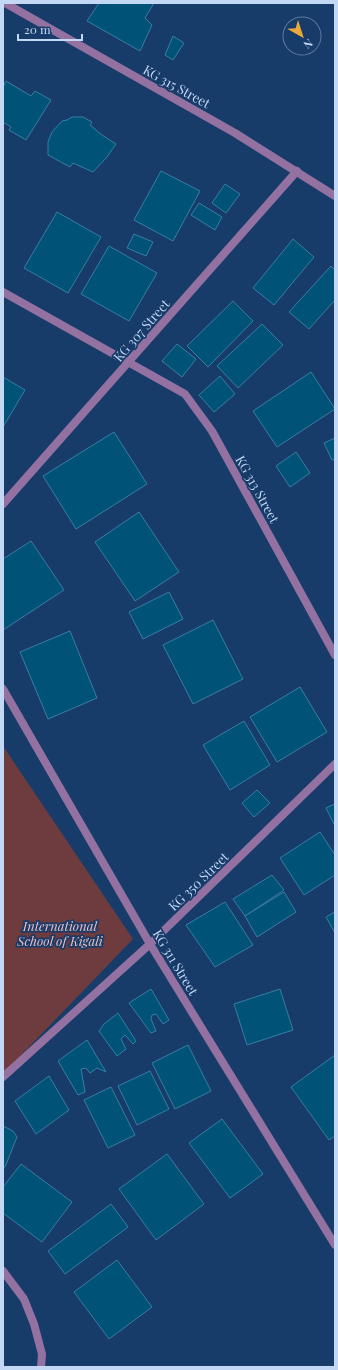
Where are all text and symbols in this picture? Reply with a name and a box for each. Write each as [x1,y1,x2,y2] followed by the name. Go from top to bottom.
[18,16,82,42] scale bar
[282,16,322,56] north arrow
[24,21,51,37] text: 20 m
[301,36,316,53] text: N
[140,61,214,112] street label: KG 315 Street
[109,295,173,365] street label: KG 307 Street
[232,452,284,526] street label: KG 313 Street
[164,848,232,914] street label: KG 350 Street
[16,917,104,949] park label: International School of Kigali
[150,926,203,998] street label: KG 311 Street

